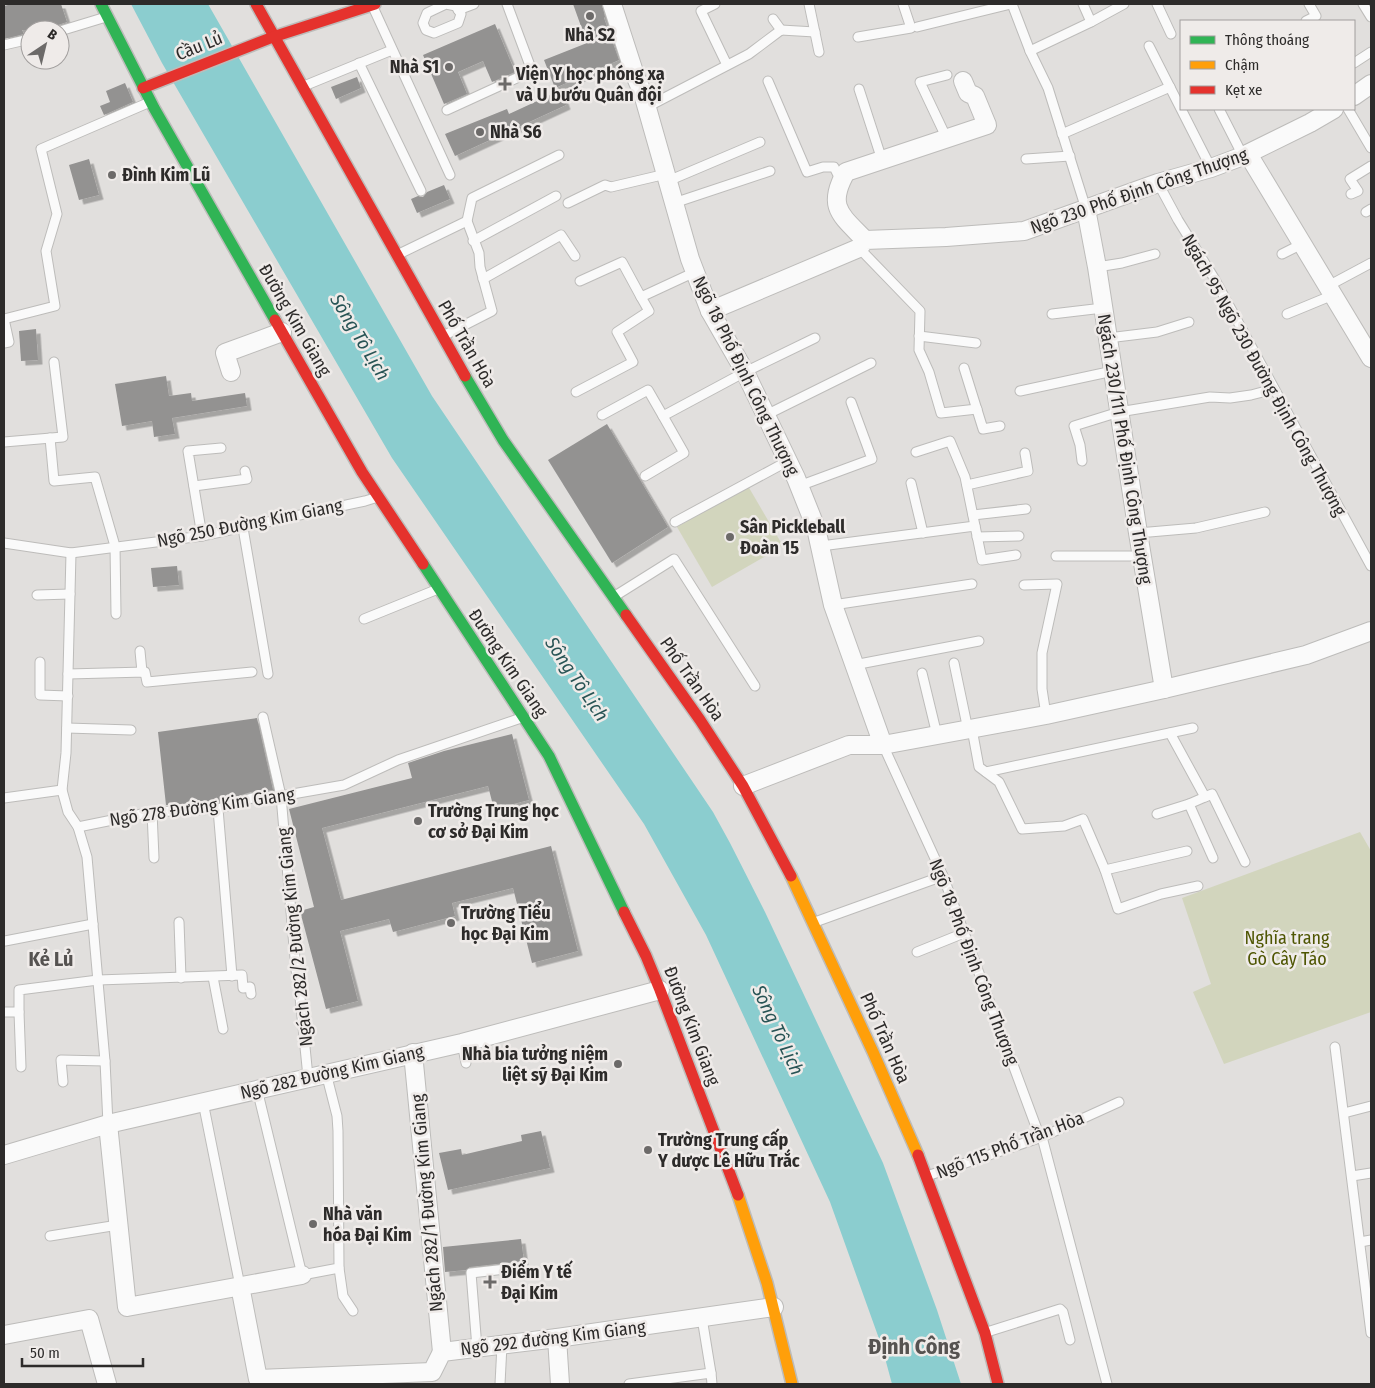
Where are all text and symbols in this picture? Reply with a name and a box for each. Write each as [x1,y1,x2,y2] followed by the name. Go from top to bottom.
[584,10,596,22] marker: Nhà S2
[20,20,70,70] north arrow
[1180,20,1355,110] legend
[565,24,615,46] place label: Nhà S2
[44,26,60,44] text: B
[172,27,226,65] street label: Cầu Lủ
[1225,31,1309,49] text: Thông thoáng
[390,56,439,78] place label: Nhà S1
[1225,56,1259,74] text: Chậm
[443,61,455,73] marker: Nhà S1
[515,63,665,106] place label: Viện Y học phóng xạ và U bướu Quân đội
[498,77,512,91] marker: Viện Y học phóng xạ và U bướu Quân đội
[1225,81,1262,99] text: Kẹt xe
[490,121,542,143] place label: Nhà S6
[474,126,486,138] marker: Nhà S6
[1027,143,1251,239] street label: Ngõ 230 Phố Định Công Thượng
[122,164,210,186] place label: Đình Kim Lũ
[106,169,118,181] marker: Đình Kim Lũ
[1177,230,1351,520] street label: Ngách 95 Ngõ 230 Đường Định Công Thượng
[254,260,336,380] street label: Đường Kim Giang
[688,273,804,480] street label: Ngõ 18 Phố Định Công Thượng
[325,289,395,384] water label: Sông Tô Lịch
[433,296,501,392] street label: Phố Trần Hòa
[1093,312,1157,586] street label: Ngách 230/111 Phố Định Công Thượng
[155,494,345,552] street label: Ngõ 250 Đường Kim Giang
[740,516,845,559] place label: Sân Pickleball Đoàn 15
[724,531,736,543] marker: Sân Pickleball Đoàn 15
[464,605,553,722] street label: Đường Kim Giang
[540,632,614,726] water label: Sông Tô Lịch
[655,633,729,725] street label: Phố Trần Hòa
[108,783,297,831] street label: Ngõ 278 Đường Kim Giang
[428,800,559,843] place label: Trường Trung học cơ sở Đại Kim
[412,815,424,827] marker: Trường Trung học cơ sở Đại Kim
[273,826,317,1047] street label: Ngách 282/2 Đường Kim Giang
[924,856,1024,1069] street label: Ngõ 18 Phố Định Công Thượng
[461,900,551,945] place label: Trường Tiểu học Đại Kim
[445,917,457,929] marker: Trường Tiểu học Đại Kim
[1245,927,1330,970] park label: Nghĩa trang Gò Cây Táo
[29,947,73,971] district label: Kẻ Lủ
[659,963,725,1089] street label: Đường Kim Giang
[747,980,809,1079] water label: Sông Tô Lịch
[855,989,915,1087] street label: Phố Trần Hòa
[238,1040,426,1104] street label: Ngõ 282 Đường Kim Giang
[462,1043,608,1086] place label: Nhà bia tưởng niệm liệt sỹ Đại Kim
[612,1058,624,1070] marker: Nhà bia tưởng niệm liệt sỹ Đại Kim
[406,1093,447,1313] street label: Ngách 282/1 Đường Kim Giang
[933,1107,1087,1183] street label: Ngõ 115 Phố Trần Hòa
[657,1128,800,1172] place label: Trường Trung cấp Y dược Lê Hữu Trắc
[642,1144,654,1156] marker: Trường Trung cấp Y dược Lê Hữu Trắc
[323,1203,412,1246] place label: Nhà văn hóa Đại Kim
[307,1218,319,1230] marker: Nhà văn hóa Đại Kim
[501,1259,574,1304] place label: Điểm Y tế Đại Kim
[483,1275,497,1289] marker: Điểm Y tế Đại Kim
[459,1316,647,1360] street label: Ngõ 292 đường Kim Giang
[868,1333,960,1360] district label: Định Công
[22,1336,144,1368] scale bar
[30,1344,60,1362] text: 50 m

